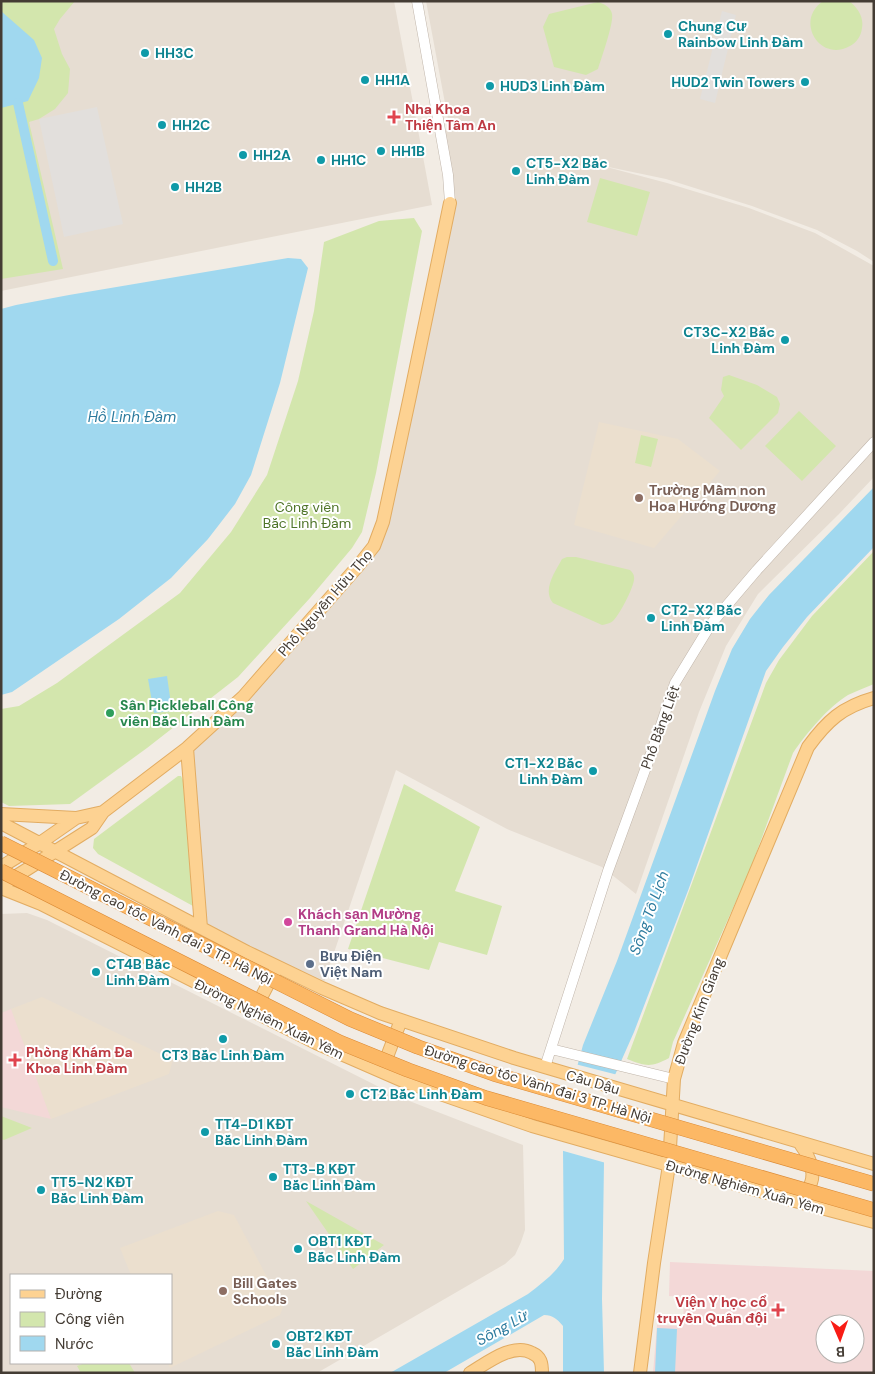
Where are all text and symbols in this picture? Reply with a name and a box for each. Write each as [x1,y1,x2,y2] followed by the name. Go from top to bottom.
[678,17,803,51] place label: Chung Cư Rainbow Linh Đàm
[662,28,674,40] marker: Chung Cư Rainbow Linh Đàm
[155,44,194,62] place label: HH3C
[139,47,151,59] marker: HH3C
[375,71,410,89] place label: HH1A
[671,73,795,91] place label: HUD2 Twin Towers
[359,74,371,86] marker: HH1A
[799,76,811,88] marker: HUD2 Twin Towers
[500,77,605,95] place label: HUD3 Linh Đàm
[484,80,496,92] marker: HUD3 Linh Đàm
[405,100,496,134] place label: Nha Khoa Thiện Tâm An
[387,110,401,124] marker: Nha Khoa Thiện Tâm An
[172,116,210,134] place label: HH2C
[156,119,168,131] marker: HH2C
[391,142,425,160] place label: HH1B
[375,145,387,157] marker: HH1B
[253,146,291,164] place label: HH2A
[237,149,249,161] marker: HH2A
[331,151,366,169] place label: HH1C
[315,154,327,166] marker: HH1C
[526,154,608,188] place label: CT5-X2 Bắc Linh Đàm
[510,165,522,177] marker: CT5-X2 Bắc Linh Đàm
[185,178,222,196] place label: HH2B
[169,181,181,193] marker: HH2B
[683,323,775,357] place label: CT3C-X2 Bắc Linh Đàm
[779,334,791,346] marker: CT3C-X2 Bắc Linh Đàm
[88,407,176,427] water label: Hồ Linh Đàm
[649,481,776,515] place label: Trường Mầm non Hoa Hướng Dương
[633,492,645,504] marker: Trường Mầm non Hoa Hướng Dương
[263,498,351,532] park label: Công viên Bắc Linh Đàm
[274,546,376,660] street label: Phố Nguyễn Hữu Thọ
[661,601,742,635] place label: CT2-X2 Bắc Linh Đàm
[645,612,657,624] marker: CT2-X2 Bắc Linh Đàm
[637,683,683,771] street label: Phố Bằng Liệt
[120,696,254,730] place label: Sân Pickleball Công viên Bắc Linh Đàm
[104,707,116,719] marker: Sân Pickleball Công viên Bắc Linh Đàm
[505,754,583,788] place label: CT1-X2 Bắc Linh Đàm
[587,765,599,777] marker: CT1-X2 Bắc Linh Đàm
[57,865,275,989] street label: Đường cao tốc Vành đai 3 TP. Hà Nội
[625,868,674,958] water label: Sông Tô Lịch
[298,905,434,939] place label: Khách sạn Mường Thanh Grand Hà Nội
[282,916,294,928] marker: Khách sạn Mường Thanh Grand Hà Nội
[320,947,382,981] place label: Bưu Điện Việt Nam
[106,955,171,989] place label: CT4B Bắc Linh Đàm
[670,955,728,1067] street label: Đường Kim Giang
[304,958,316,970] marker: Bưu Điện Việt Nam
[90,966,102,978] marker: CT4B Bắc Linh Đàm
[191,975,347,1063] street label: Đường Nghiêm Xuân Yêm
[217,1033,229,1045] marker: CT3 Bắc Linh Đàm
[422,1041,654,1127] street label: Đường cao tốc Vành đai 3 TP. Hà Nội
[26,1043,133,1077] place label: Phòng Khám Đa Khoa Linh Đàm
[162,1046,284,1064] place label: CT3 Bắc Linh Đàm
[8,1053,22,1067] marker: Phòng Khám Đa Khoa Linh Đàm
[564,1066,622,1098] street label: Cầu Dậu
[360,1085,482,1103] place label: CT2 Bắc Linh Đàm
[344,1088,356,1100] marker: CT2 Bắc Linh Đàm
[215,1115,308,1149] place label: TT4-D1 KĐT Bắc Linh Đàm
[199,1126,211,1138] marker: TT4-D1 KĐT Bắc Linh Đàm
[664,1156,826,1218] street label: Đường Nghiêm Xuân Yêm
[283,1160,376,1194] place label: TT3-B KĐT Bắc Linh Đàm
[267,1171,279,1183] marker: TT3-B KĐT Bắc Linh Đàm
[51,1173,144,1207] place label: TT5-N2 KĐT Bắc Linh Đàm
[35,1184,47,1196] marker: TT5-N2 KĐT Bắc Linh Đàm
[308,1232,401,1266] place label: OBT1 KĐT Bắc Linh Đàm
[292,1243,304,1255] marker: OBT1 KĐT Bắc Linh Đàm
[10,1274,172,1364] legend
[233,1274,297,1308] place label: Bill Gates Schools
[55,1284,103,1304] text: Đường
[217,1285,229,1297] marker: Bill Gates Schools
[657,1293,767,1327] place label: Viện Y học cổ truyền Quân đội
[771,1303,785,1317] marker: Viện Y học cổ truyền Quân đội
[473,1305,533,1350] water label: Sông Lừ
[55,1309,124,1329] text: Công viên
[815,1314,865,1364] north arrow
[286,1327,379,1361] place label: OBT2 KĐT Bắc Linh Đàm
[55,1334,94,1354] text: Nước
[270,1338,282,1350] marker: OBT2 KĐT Bắc Linh Đàm
[836,1343,845,1361] text: B

